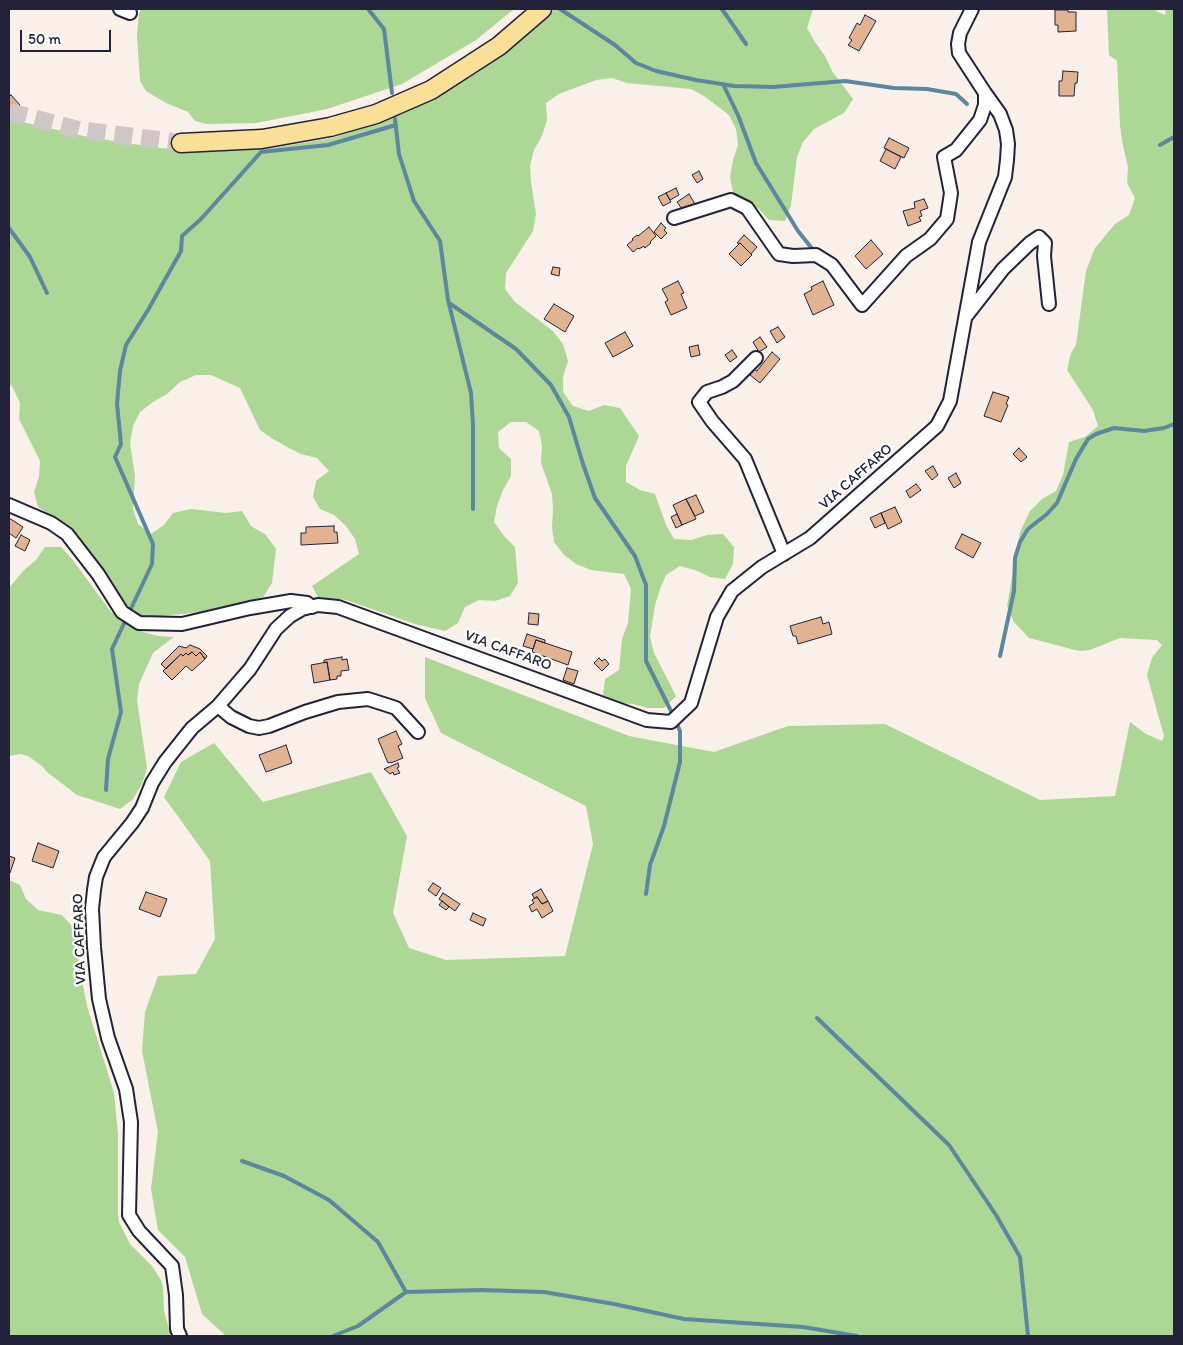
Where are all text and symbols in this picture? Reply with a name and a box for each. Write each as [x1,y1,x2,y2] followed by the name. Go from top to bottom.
[22,20,114,52] scale bar
[28,30,61,48] text: 50 m
[816,440,896,514] street label: VIA CAFFARO
[462,627,554,675] street label: VIA CAFFARO
[69,893,91,985] street label: VIA CAFFARO

